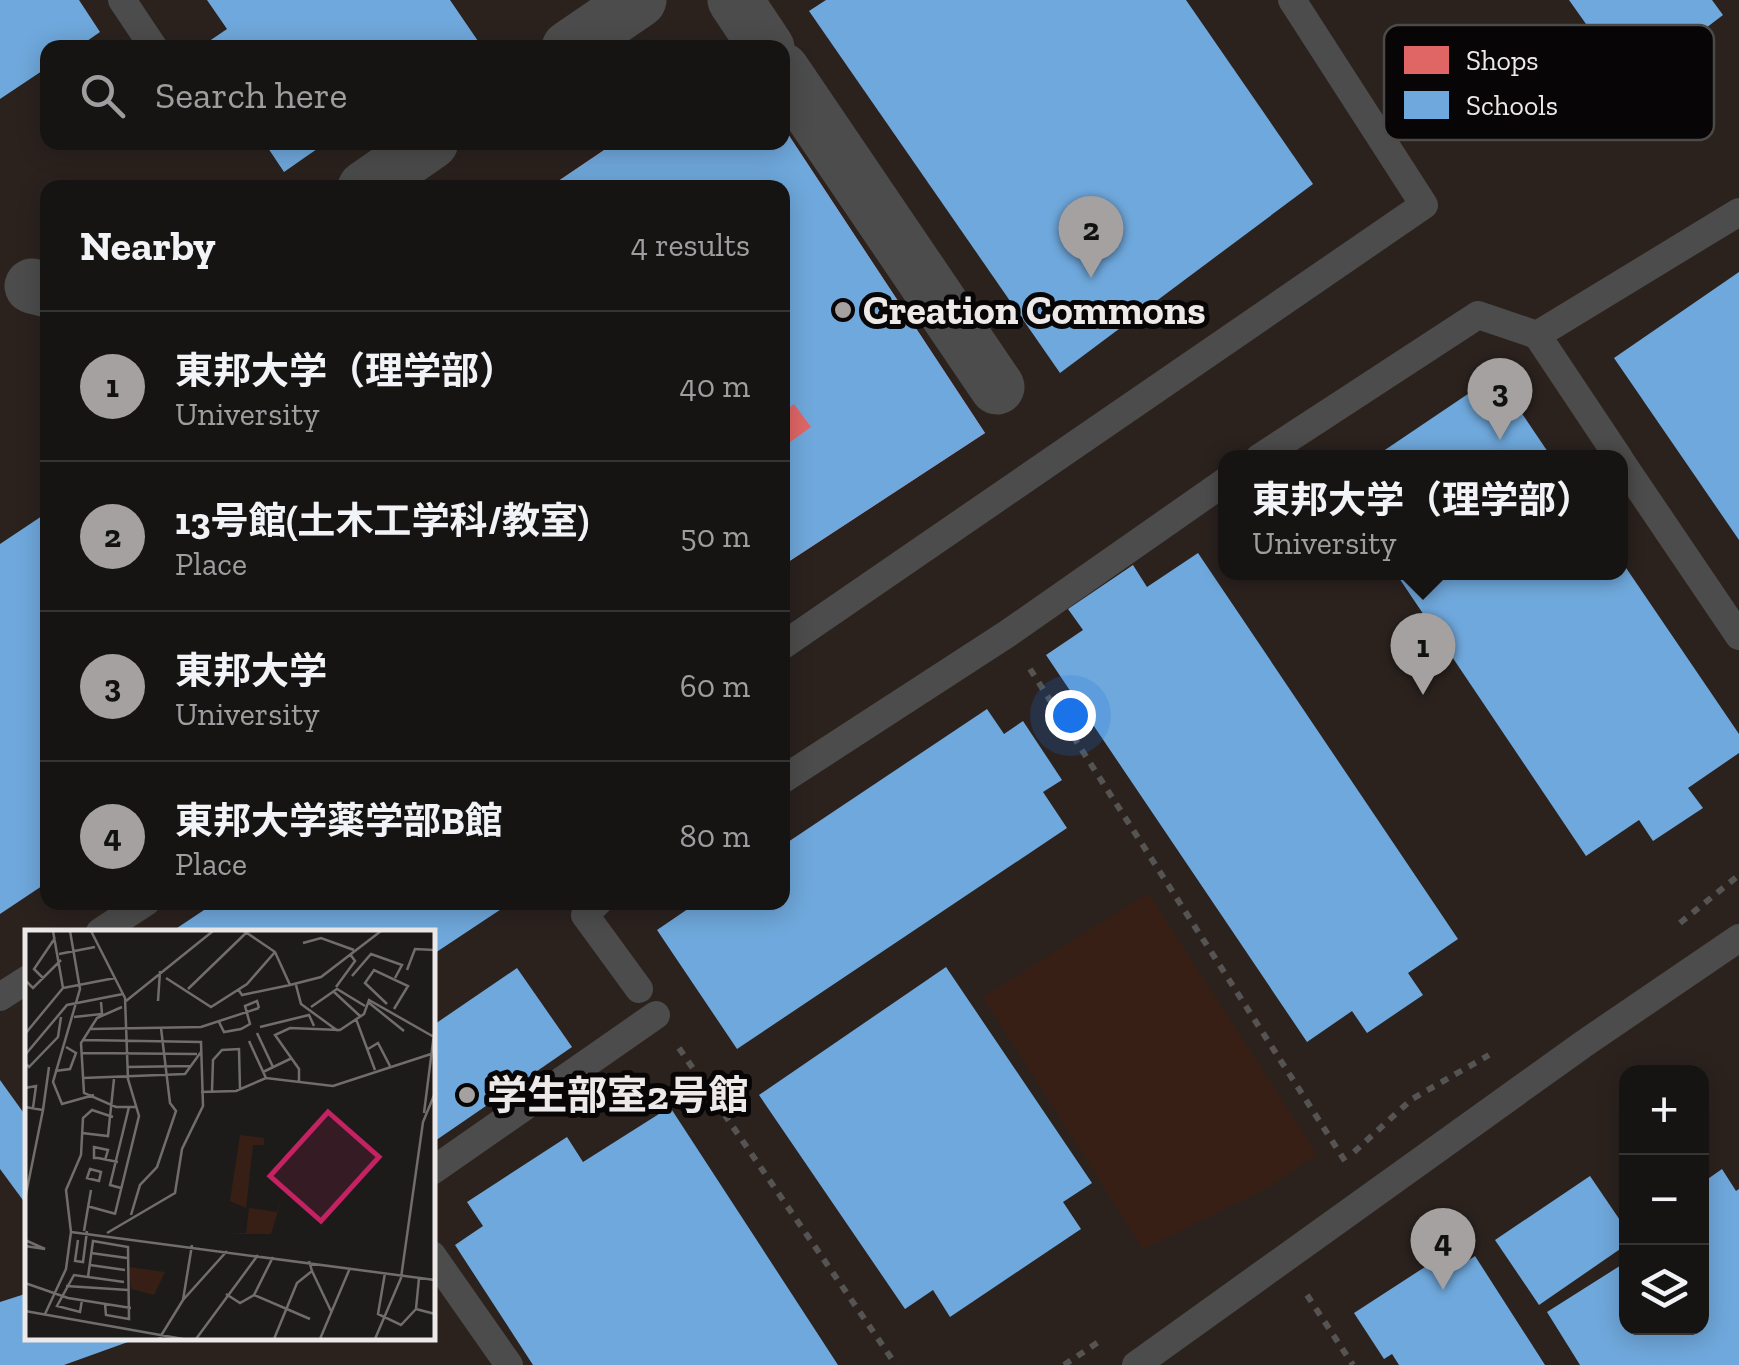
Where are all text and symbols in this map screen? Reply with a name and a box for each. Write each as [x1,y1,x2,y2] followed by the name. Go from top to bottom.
[1384,25,1714,140] legend
[40,40,790,150] search box
[1466,44,1539,77] text: Shops
[75,68,130,123] icon: search
[155,72,347,118] text: Search here
[1466,89,1558,122] text: Schools
[1058,196,1124,278] pin: 2
[80,220,216,271] text: Nearby
[631,226,750,264] text: 4 results
[863,286,1206,334] place label: Creation Commons
[832,299,854,321] marker: Creation Commons
[175,348,517,394] text: 東邦大学（理学部）
[1468,358,1532,440] pin: 3
[106,367,119,405] text: 1
[679,367,750,405] text: 40 m
[175,395,320,433] text: University
[1218,450,1628,580] popup
[1252,477,1594,523] text: 東邦大学（理学部）
[175,498,589,544] text: 13号館(土木工学科/教室)
[104,517,121,555] text: 2
[680,517,750,555] text: 50 m
[1252,524,1397,562] text: University
[175,545,247,583] text: Place
[1390,612,1456,695] pin: 1
[175,648,327,694] text: 東邦大学
[104,667,121,705] text: 3
[680,667,750,705] text: 60 m
[1045,690,1096,741] your location
[175,695,320,733] text: University
[175,798,503,844] text: 東邦大学薬学部B館
[103,817,122,855] text: 4
[679,817,750,855] text: 80 m
[175,845,247,883] text: Place
[25,930,435,1340] inset map
[1619,1065,1709,1335] map controls
[1619,1065,1709,1155] button: +
[487,1071,748,1119] place label: 学生部室2号館
[456,1084,478,1106] marker: 学生部室2号館
[1619,1155,1709,1245] button: −
[1410,1208,1476,1290] pin: 4
[1619,1245,1709,1335] button: layers

